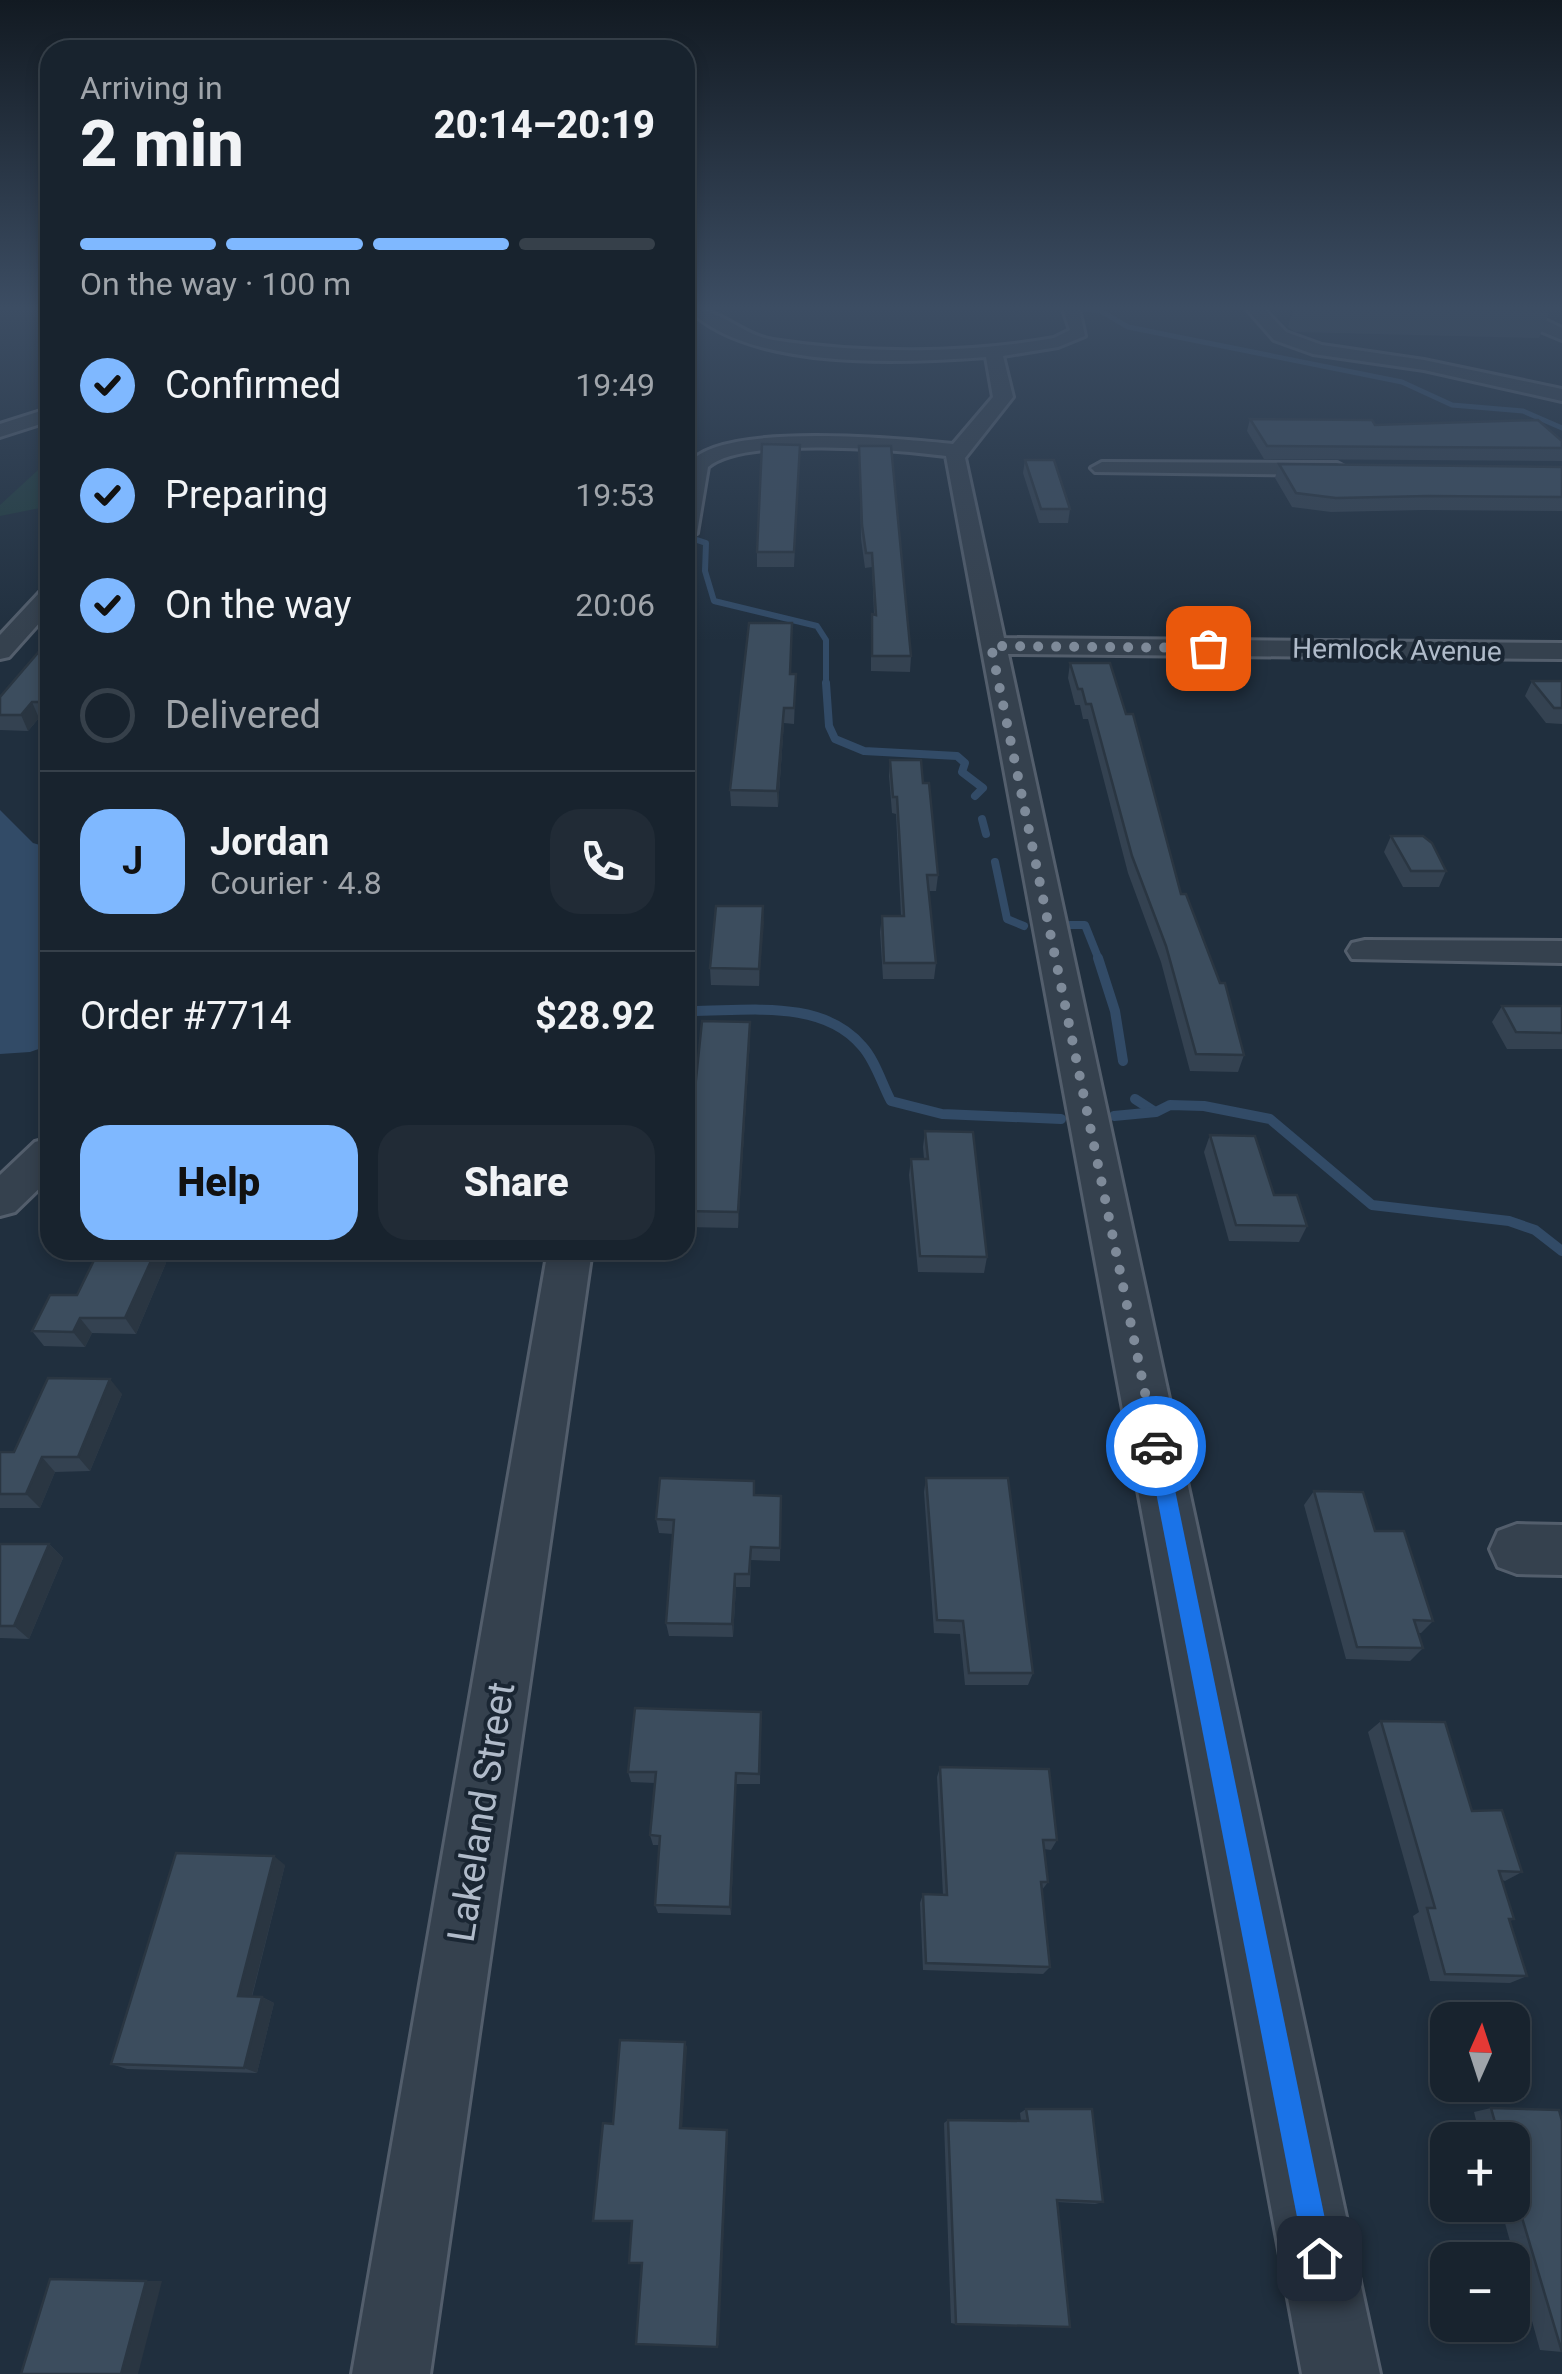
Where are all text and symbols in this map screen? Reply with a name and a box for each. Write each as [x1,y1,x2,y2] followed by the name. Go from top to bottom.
[80,69,223,107] text: Arriving in
[434,103,655,147] text: 20:14–20:19
[80,106,244,182] text: 2 min
[80,265,351,303] text: On the way · 100 m
[80,358,135,413] icon: check
[165,363,341,407] text: Confirmed
[575,366,655,404] text: 19:49
[80,468,135,523] icon: check
[165,473,328,517] text: Preparing
[575,476,655,514] text: 19:53
[80,578,135,633] icon: check
[165,583,351,627] text: On the way
[575,586,655,624] text: 20:06
[1166,606,1251,691] pin
[1181,621,1236,676] icon: bag
[1292,632,1502,668] street label: Hemlock Avenue
[165,693,321,737] text: Delivered
[550,809,655,914] button: phone
[210,820,329,864] text: Jordan
[122,839,143,883] text: J
[210,864,382,902] text: Courier · 4.8
[80,994,291,1038] text: Order #7714
[535,994,655,1038] text: $28.92
[80,1125,358,1240] button: Help
[378,1125,655,1240] button: Share
[1106,1396,1206,1496] courier
[1129,1419,1184,1474] icon: car
[439,1679,523,1945] street label: Lakeland Street
[1430,2002,1530,2102] north arrow
[1430,2002,1530,2342] map controls
[1430,2122,1530,2222] button: +
[1277,2216,1362,2301] pin
[1292,2231,1347,2286] icon: home
[1430,2242,1530,2342] button: −

